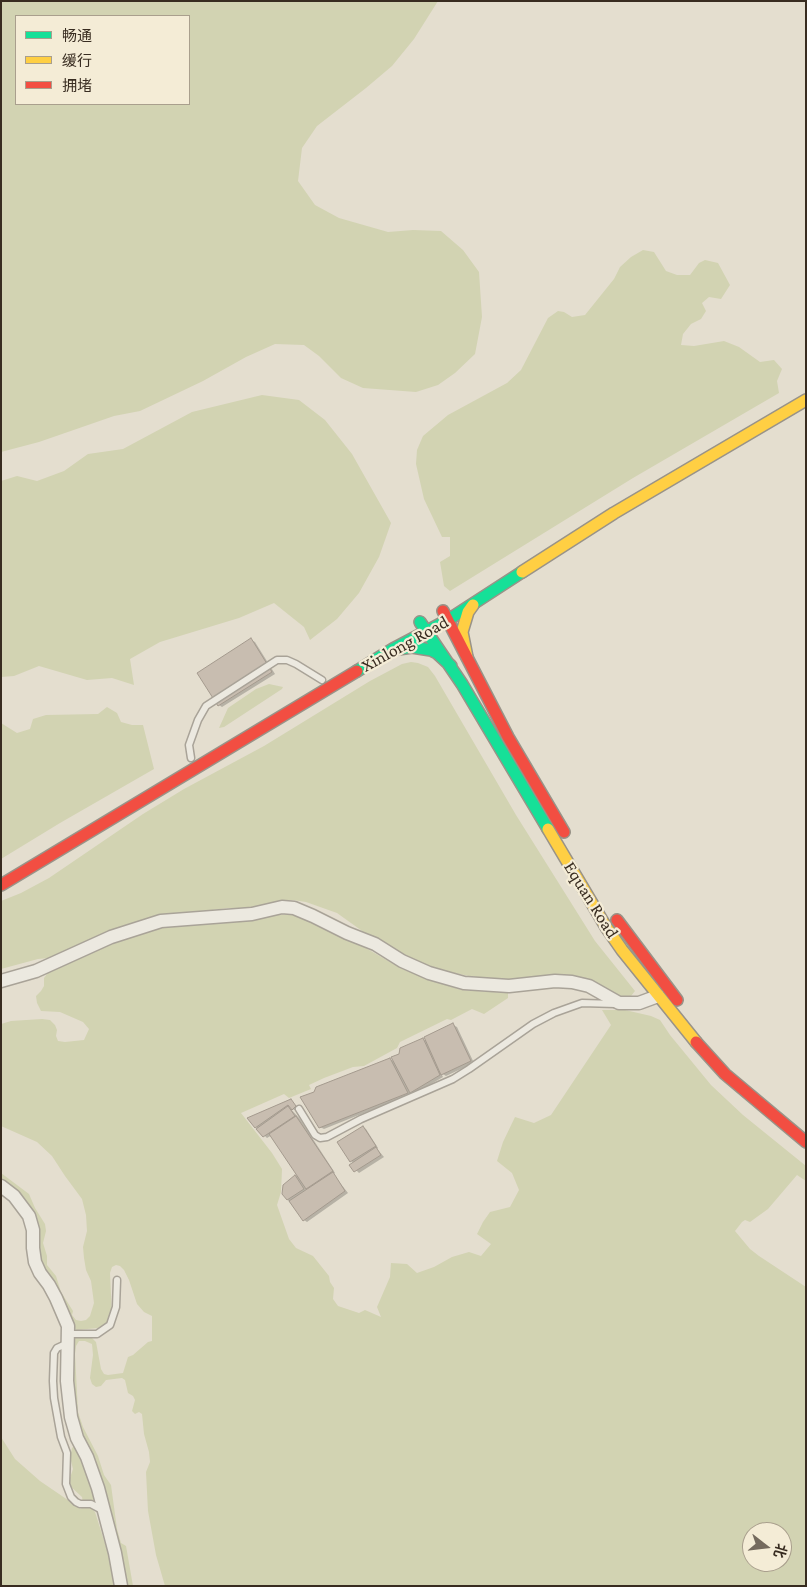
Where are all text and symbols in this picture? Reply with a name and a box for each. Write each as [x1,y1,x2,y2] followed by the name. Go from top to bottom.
[15,15,190,105] legend
[62,28,92,44] text: 畅通
[62,53,92,69] text: 缓行
[62,78,92,94] text: 拥堵
[358,611,452,677] street label: Xinlong Road
[559,858,623,942] street label: Equan Road
[742,1522,792,1572] north arrow
[771,1542,790,1560] text: 北

